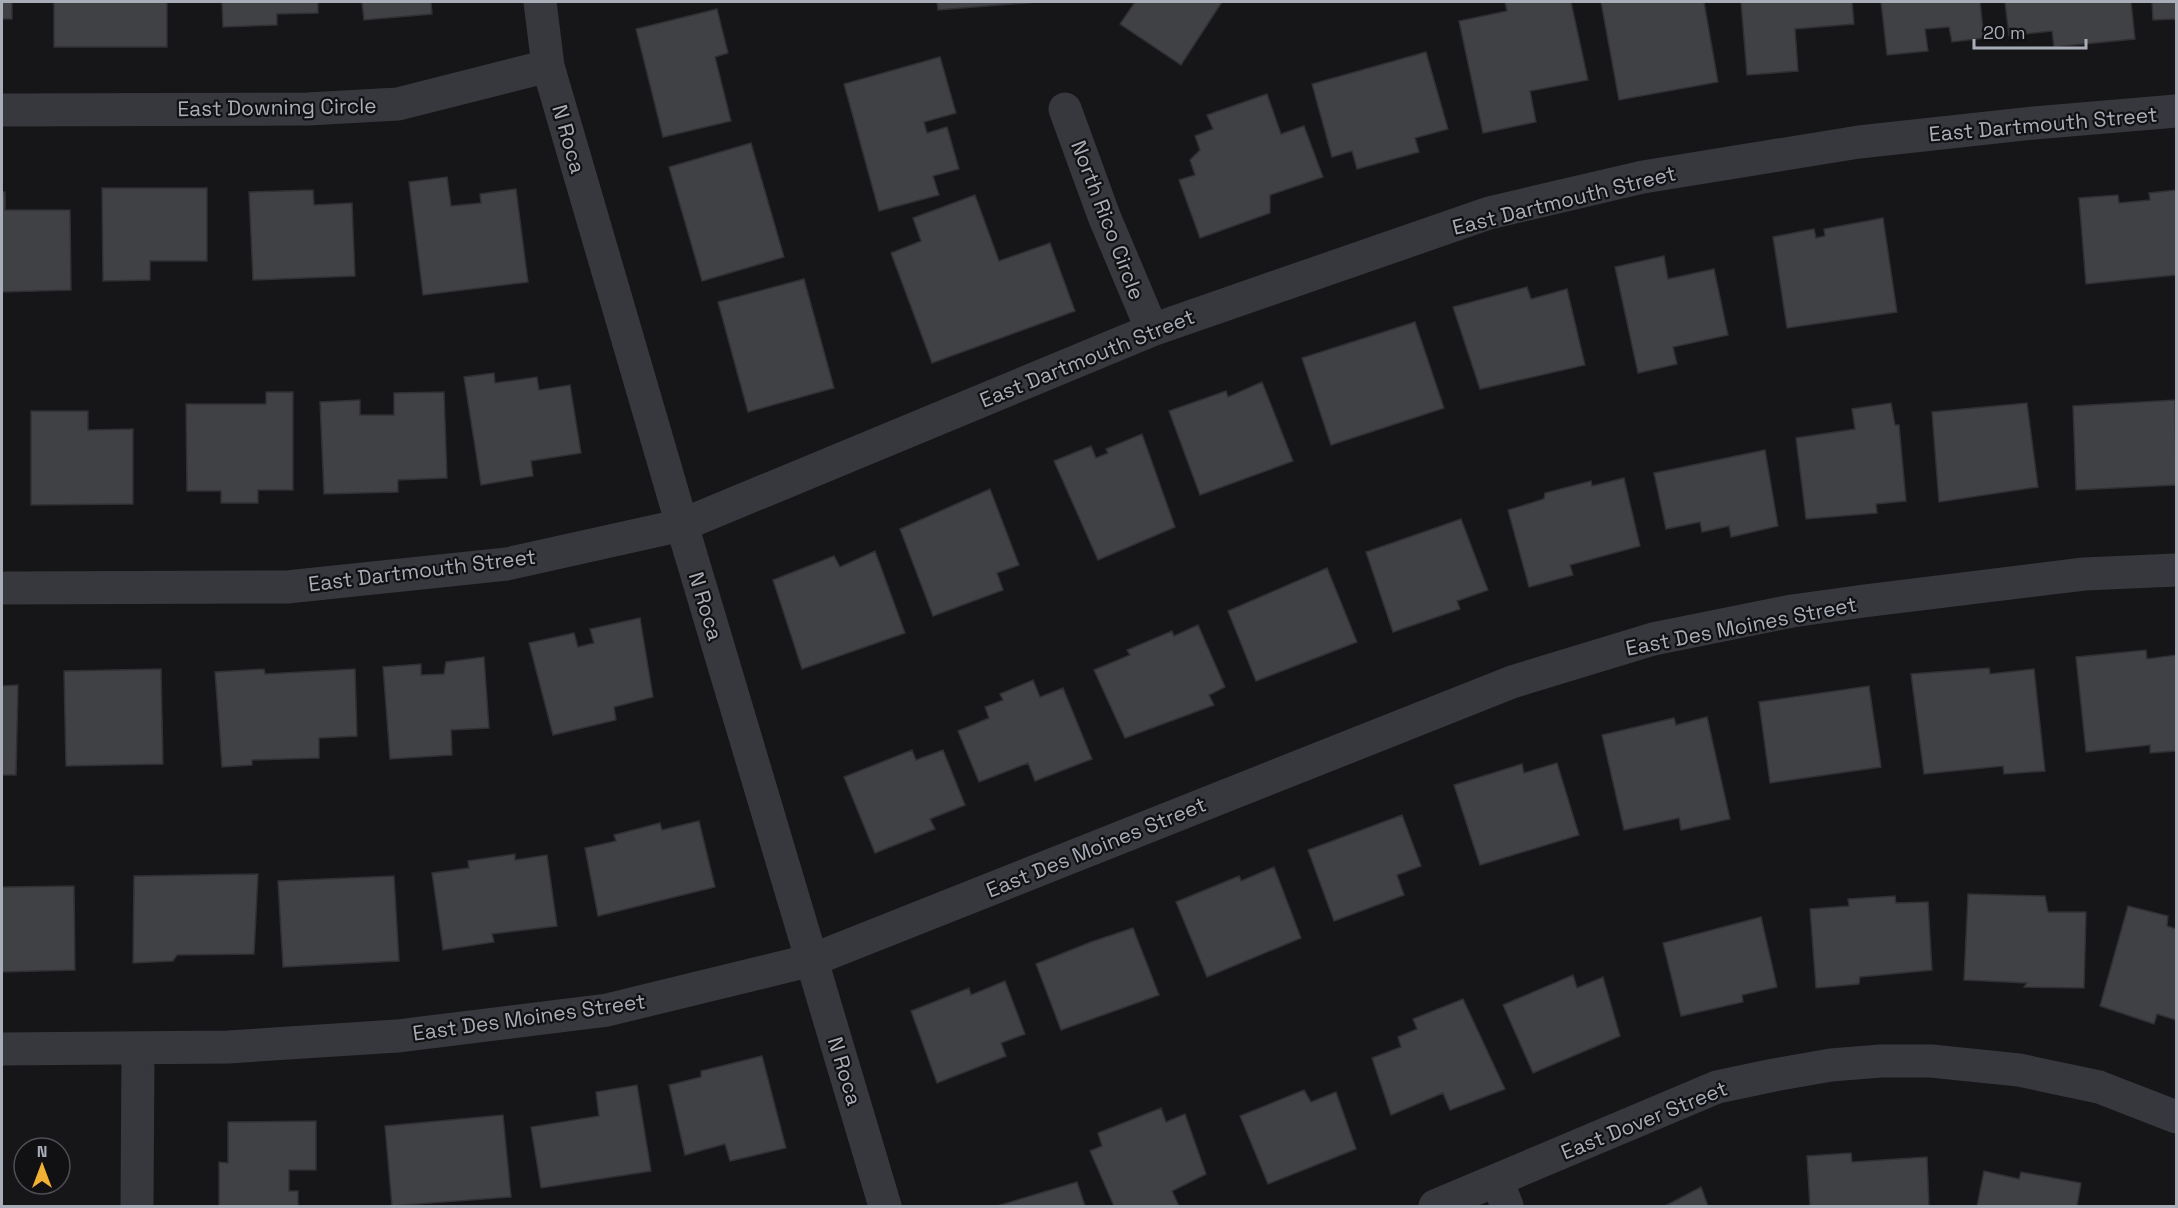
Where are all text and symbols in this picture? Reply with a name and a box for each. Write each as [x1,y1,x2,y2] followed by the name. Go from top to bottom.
[1974,12,2086,50] scale bar
[1983,21,2026,44] text: 20 m
[177,92,377,122] street label: East Downing Circle
[1928,101,2158,147] street label: East Dartmouth Street
[546,102,592,176] street label: N Roca
[1065,137,1151,303] street label: North Rico Circle
[1450,159,1678,241] street label: East Dartmouth Street
[976,303,1198,413] street label: East Dartmouth Street
[307,543,537,597] street label: East Dartmouth Street
[683,568,729,644] street label: N Roca
[1623,590,1859,662] street label: East Des Moines Street
[982,791,1210,903] street label: East Des Moines Street
[411,987,647,1047] street label: East Des Moines Street
[822,1033,868,1109] street label: N Roca
[1557,1074,1731,1166] street label: East Dover Street
[12,1136,72,1196] north arrow
[37,1141,47,1162] text: N

